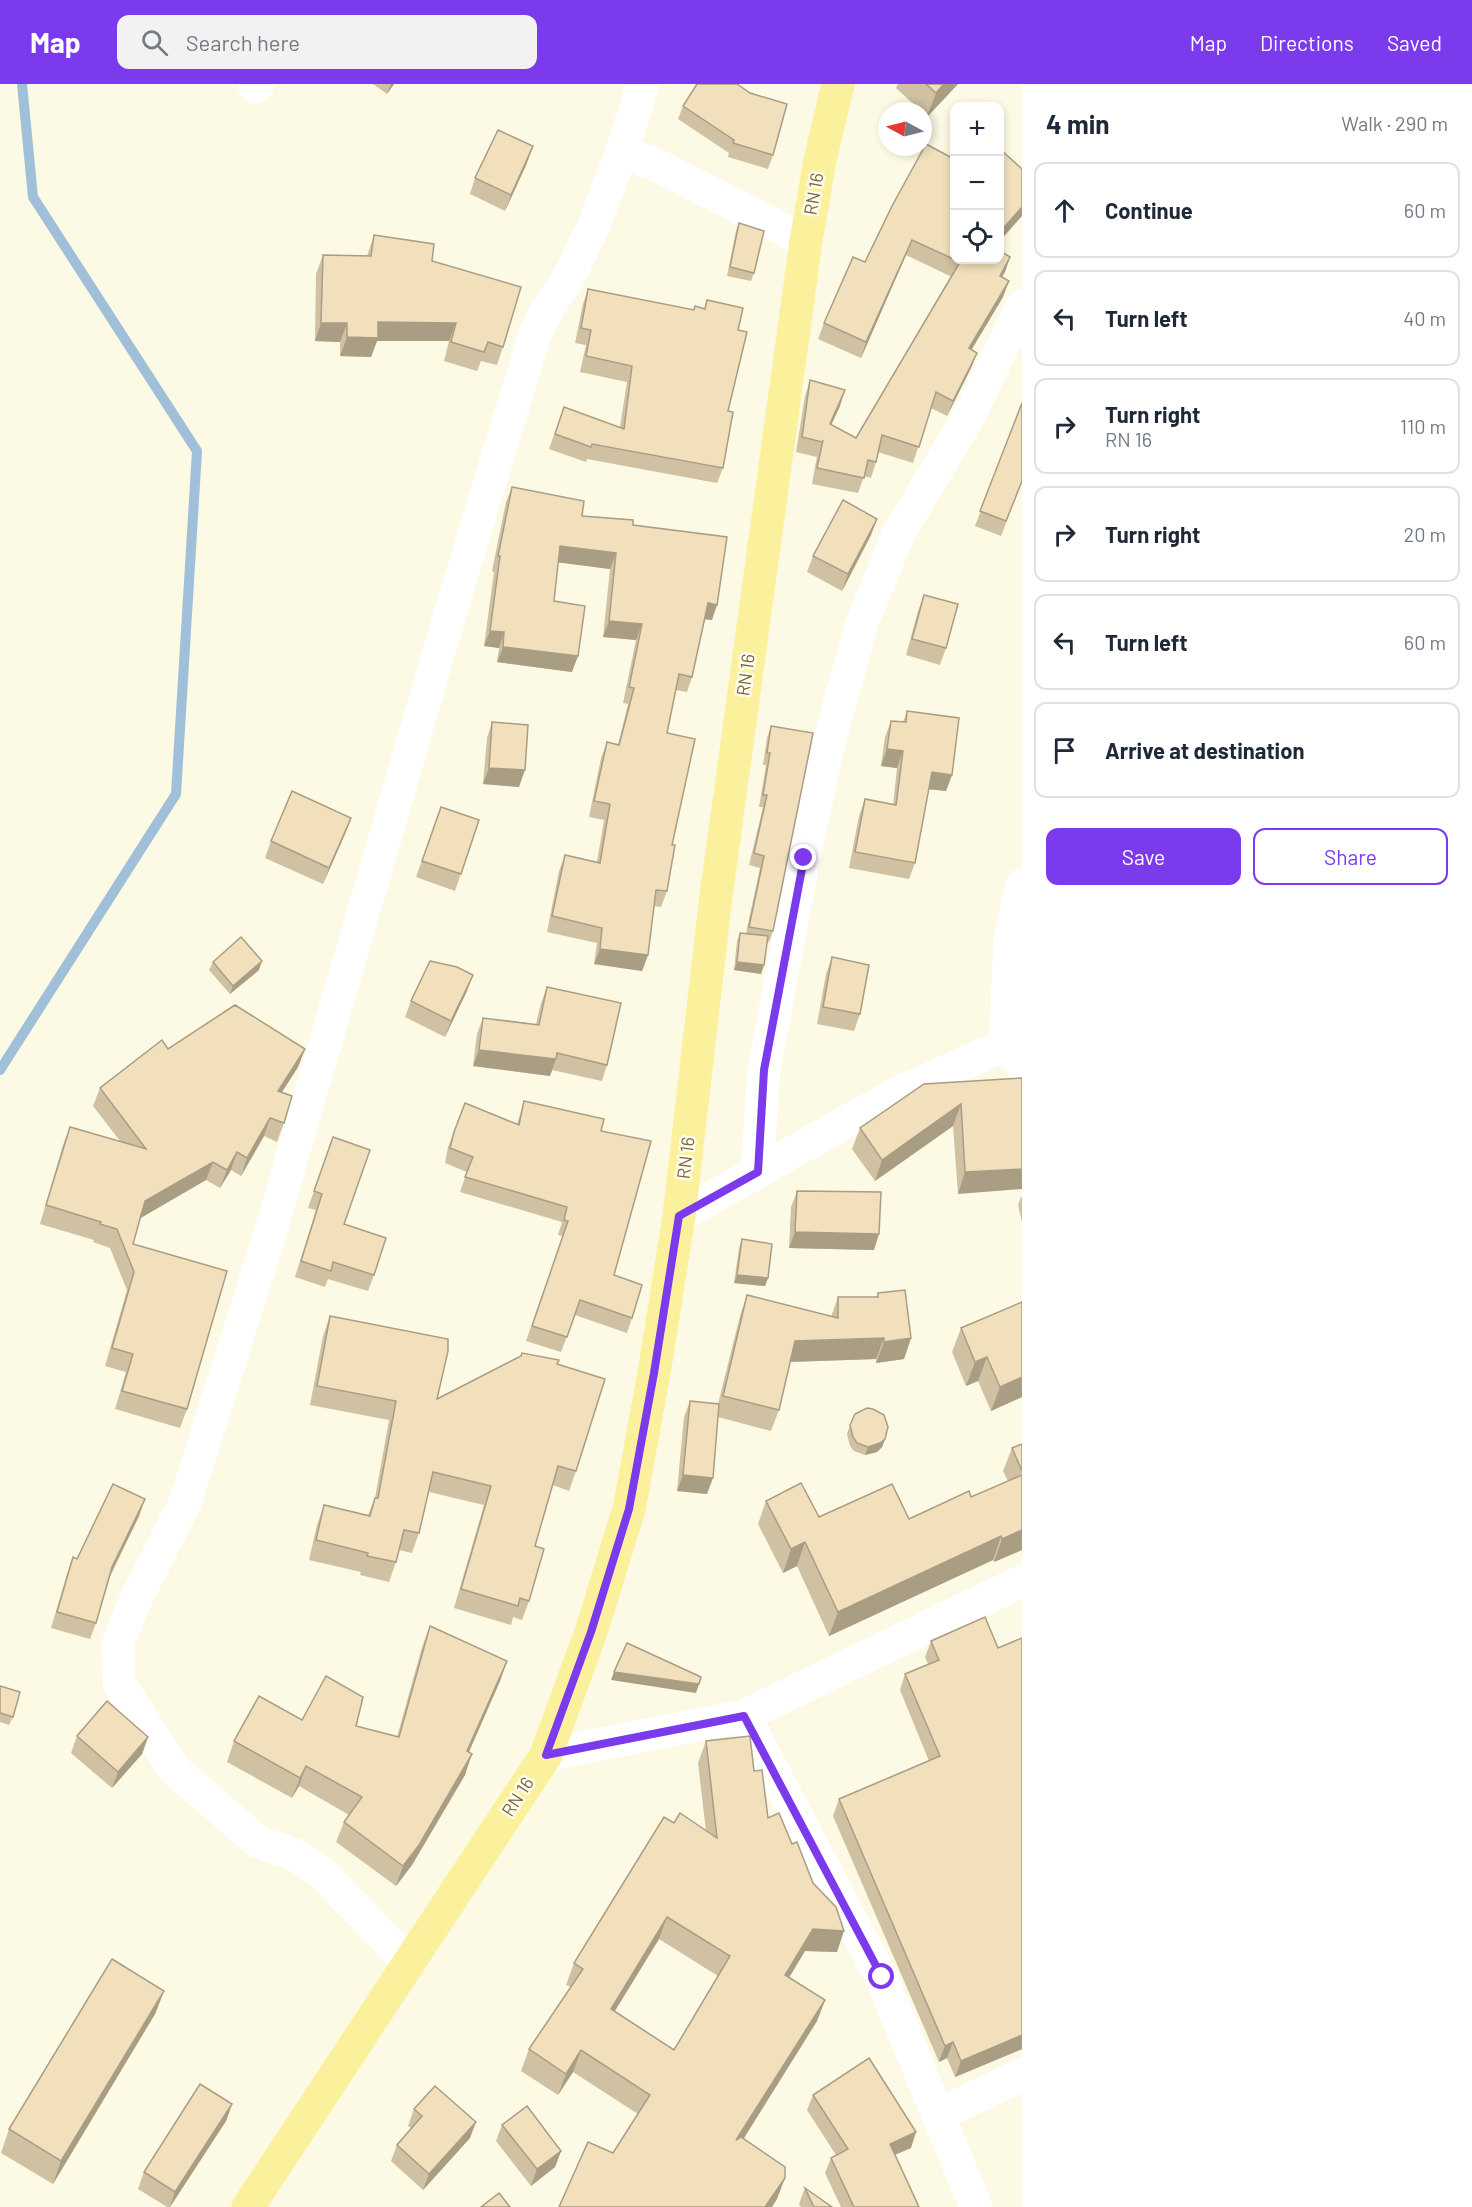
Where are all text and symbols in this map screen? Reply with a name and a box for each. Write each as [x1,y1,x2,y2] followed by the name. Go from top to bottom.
[117,15,537,69] search box
[30,25,81,59] text: Map
[138,26,171,59] icon: search
[186,29,300,55] text: Search here
[1190,30,1227,55] text: Map
[1260,30,1354,55] text: Directions
[1387,30,1442,55] text: Saved
[878,102,932,156] north arrow
[950,102,1004,264] map controls
[950,102,1004,156] button: +
[1046,108,1110,139] text: 4 min
[1341,111,1448,135] text: Walk · 290 m
[950,156,1004,210] button: −
[799,171,828,217] street label: RN 16
[1048,194,1081,227] icon: ahead
[1105,197,1193,223] text: Continue
[1404,198,1446,222] text: 60 m
[950,210,1004,264] button: locate
[1048,302,1081,335] icon: left
[1105,305,1188,331] text: Turn left
[1403,306,1446,330] text: 40 m
[1105,401,1200,427] text: Turn right
[1048,410,1081,443] icon: right
[1400,414,1446,438] text: 110 m
[1105,427,1152,451] text: RN 16
[1048,518,1081,551] icon: right
[1105,521,1200,547] text: Turn right
[1403,522,1446,546] text: 20 m
[1048,626,1081,659] icon: left
[1105,629,1188,655] text: Turn left
[1404,630,1446,654] text: 60 m
[731,652,759,697] street label: RN 16
[1048,734,1081,767] icon: arrive
[1105,737,1304,763] text: Arrive at destination
[1046,828,1241,885] button: Save
[1253,828,1448,885] button: Share
[790,844,816,870] route end
[672,1136,699,1180] street label: RN 16
[496,1773,538,1820] street label: RN 16
[868,1963,894,1989] route start

